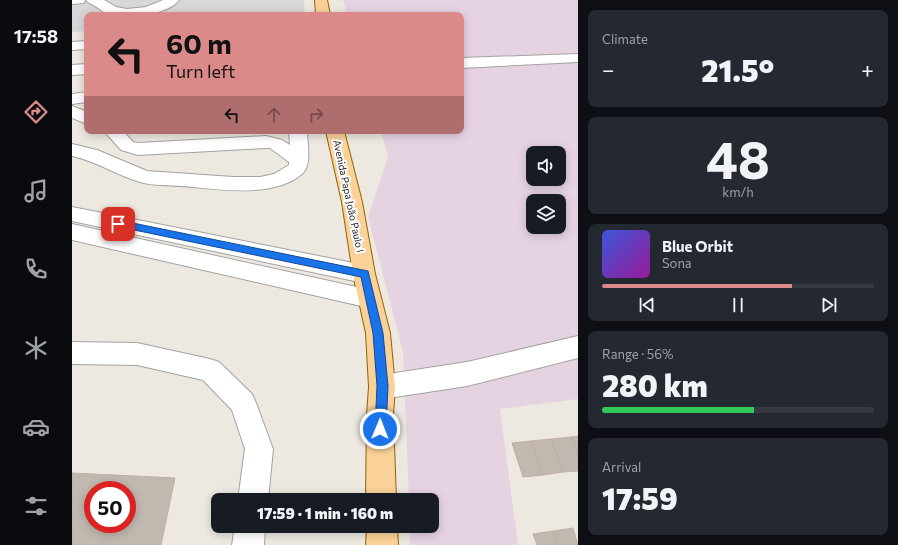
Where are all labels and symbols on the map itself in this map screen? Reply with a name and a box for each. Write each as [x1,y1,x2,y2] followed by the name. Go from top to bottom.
[331,139,367,253] street label: Avenida Papa João Paulo I
[101,207,135,241] pin
[359,408,401,450] position arrow
[84,481,136,533] speed limit sign: 50

